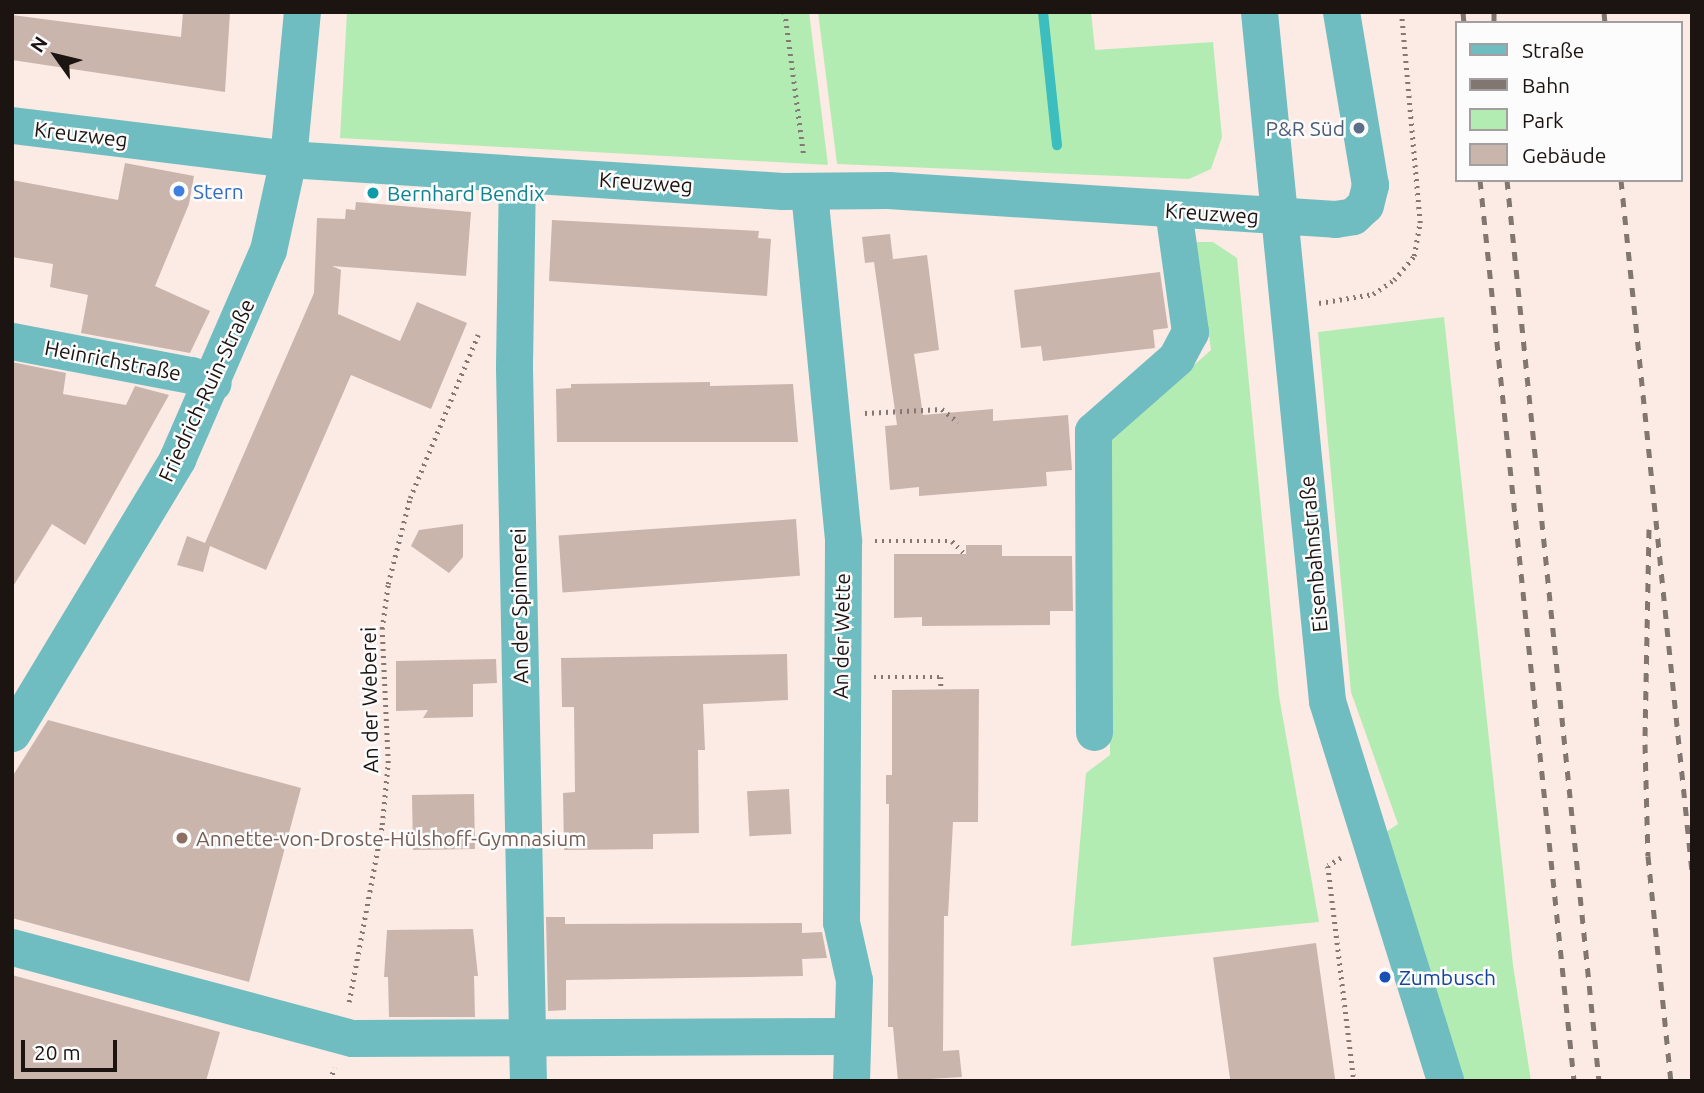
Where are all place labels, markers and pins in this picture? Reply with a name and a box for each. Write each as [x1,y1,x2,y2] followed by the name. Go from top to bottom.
[1266,115,1345,141] place label: P&R Süd
[1351,120,1367,136] marker: P&R Süd
[193,178,244,204] place label: Stern
[387,180,545,206] place label: Bernhard Bendix
[171,183,187,199] marker: Stern
[365,185,381,201] marker: Bernhard Bendix
[196,825,586,851] place label: Annette-von-Droste-Hülshoff-Gymnasium
[174,830,190,846] marker: Annette-von-Droste-Hülshoff-Gymnasium
[1399,964,1496,990] place label: Zumbusch
[1377,969,1393,985] marker: Zumbusch

